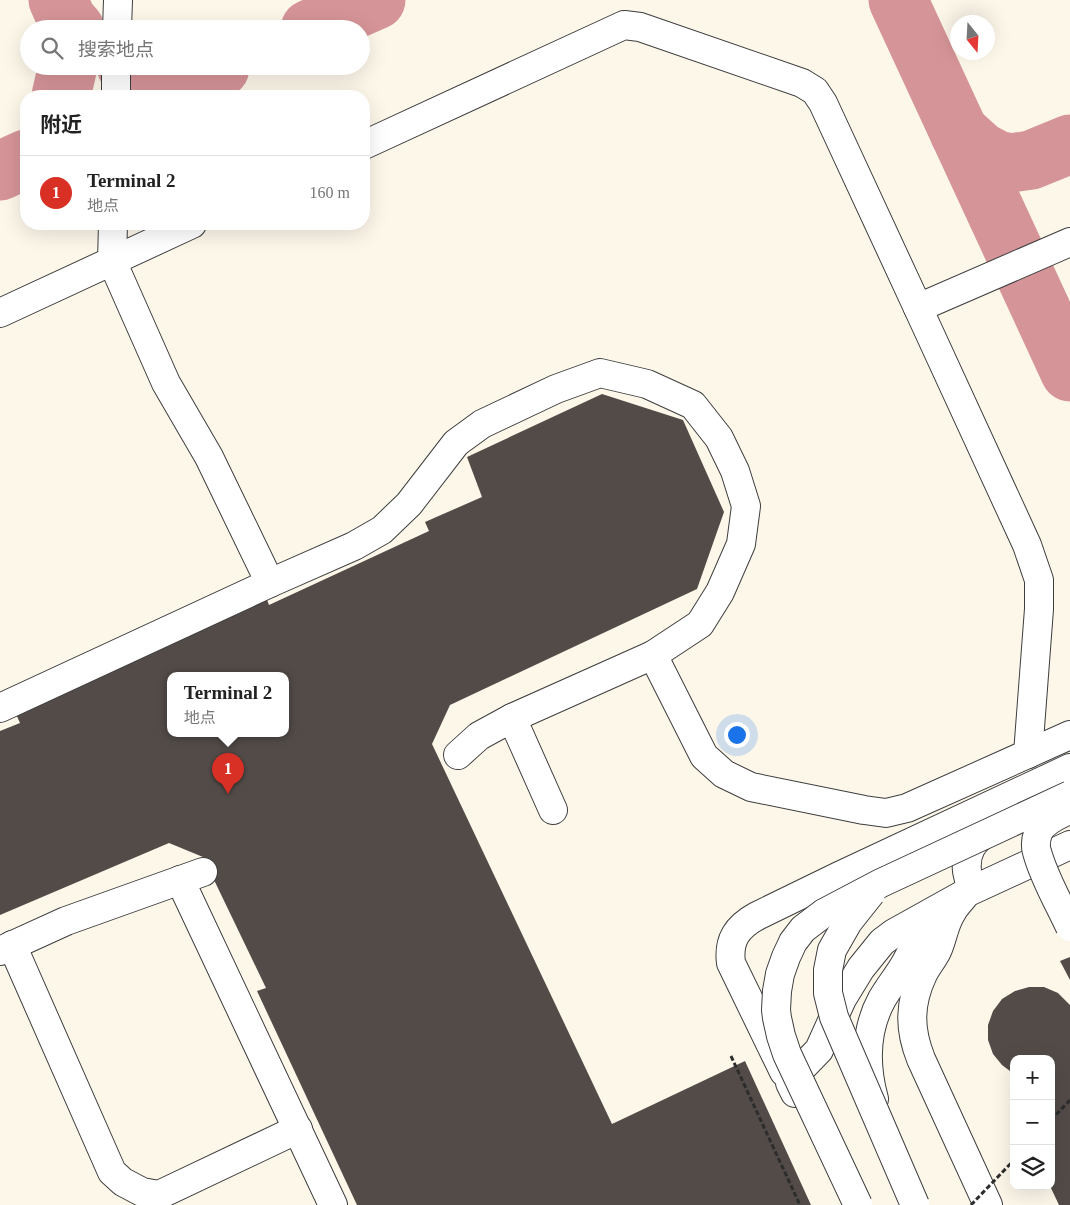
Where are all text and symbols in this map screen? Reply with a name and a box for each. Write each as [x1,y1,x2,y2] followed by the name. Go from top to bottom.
[950,15,995,60] north arrow
[20,20,370,75] search box
[38,34,66,62] icon: search
[78,39,154,60] text: 搜索地点
[40,113,82,137] text: 附近
[87,170,176,191] text: Terminal 2
[52,184,60,201] text: 1
[310,184,350,201] text: 160 m
[87,197,119,214] text: 地点
[167,672,289,737] popup
[184,682,272,703] text: Terminal 2
[184,709,216,726] text: 地点
[724,722,750,748] your location
[212,753,244,794] pin: 1
[1010,1055,1055,1190] map controls
[1010,1055,1055,1100] button: +
[1010,1100,1055,1145] button: −
[1010,1145,1055,1190] button: layers

